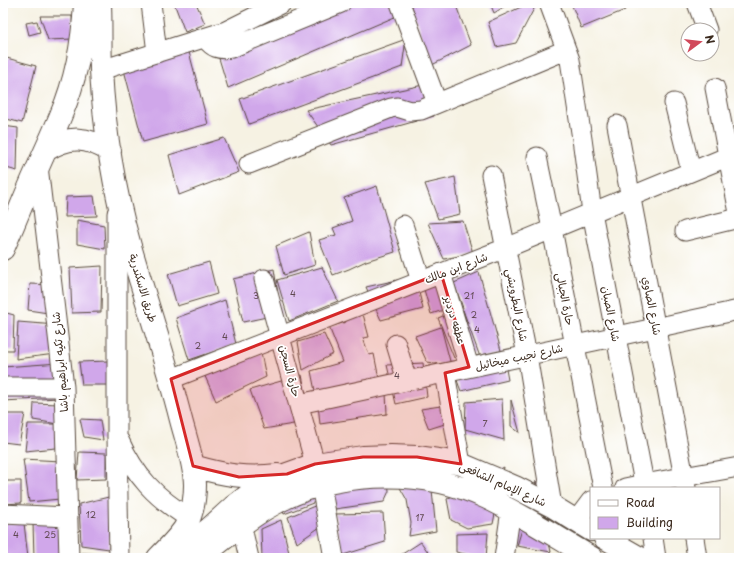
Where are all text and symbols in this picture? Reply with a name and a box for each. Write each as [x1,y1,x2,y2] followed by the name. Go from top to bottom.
[680,22,720,62] north arrow
[701,33,720,46] text: N
[422,248,490,288] street label: شارع ابن مالك
[125,251,162,324] street label: طريق الاسكندرية
[499,267,533,343] street label: شارع البطرويشي
[552,271,579,327] street label: حارة الجبالى
[638,275,666,337] street label: شارع الصاوي
[597,285,625,343] street label: شارع الصبان
[290,286,296,300] house number: 4
[253,288,259,302] house number: 3
[464,288,474,302] house number: 21
[440,293,471,346] street label: عطفه دردير
[471,307,477,321] house number: 2
[47,311,73,413] street label: شارع تكيه ابراهيم باشا
[474,322,480,336] house number: 4
[222,329,228,343] house number: 4
[195,338,201,352] house number: 2
[473,339,565,375] street label: شارع نجيب ميخائيل
[275,343,306,399] street label: حارة السجن
[394,368,400,382] house number: 4
[482,416,488,430] house number: 7
[457,457,549,511] street label: شارع الإمام الشافعى
[590,487,720,539] legend
[626,493,655,511] text: Road
[86,507,96,521] house number: 12
[416,510,425,524] house number: 17
[626,513,673,531] text: Building
[13,527,19,541] house number: 4
[44,527,56,541] house number: 25

